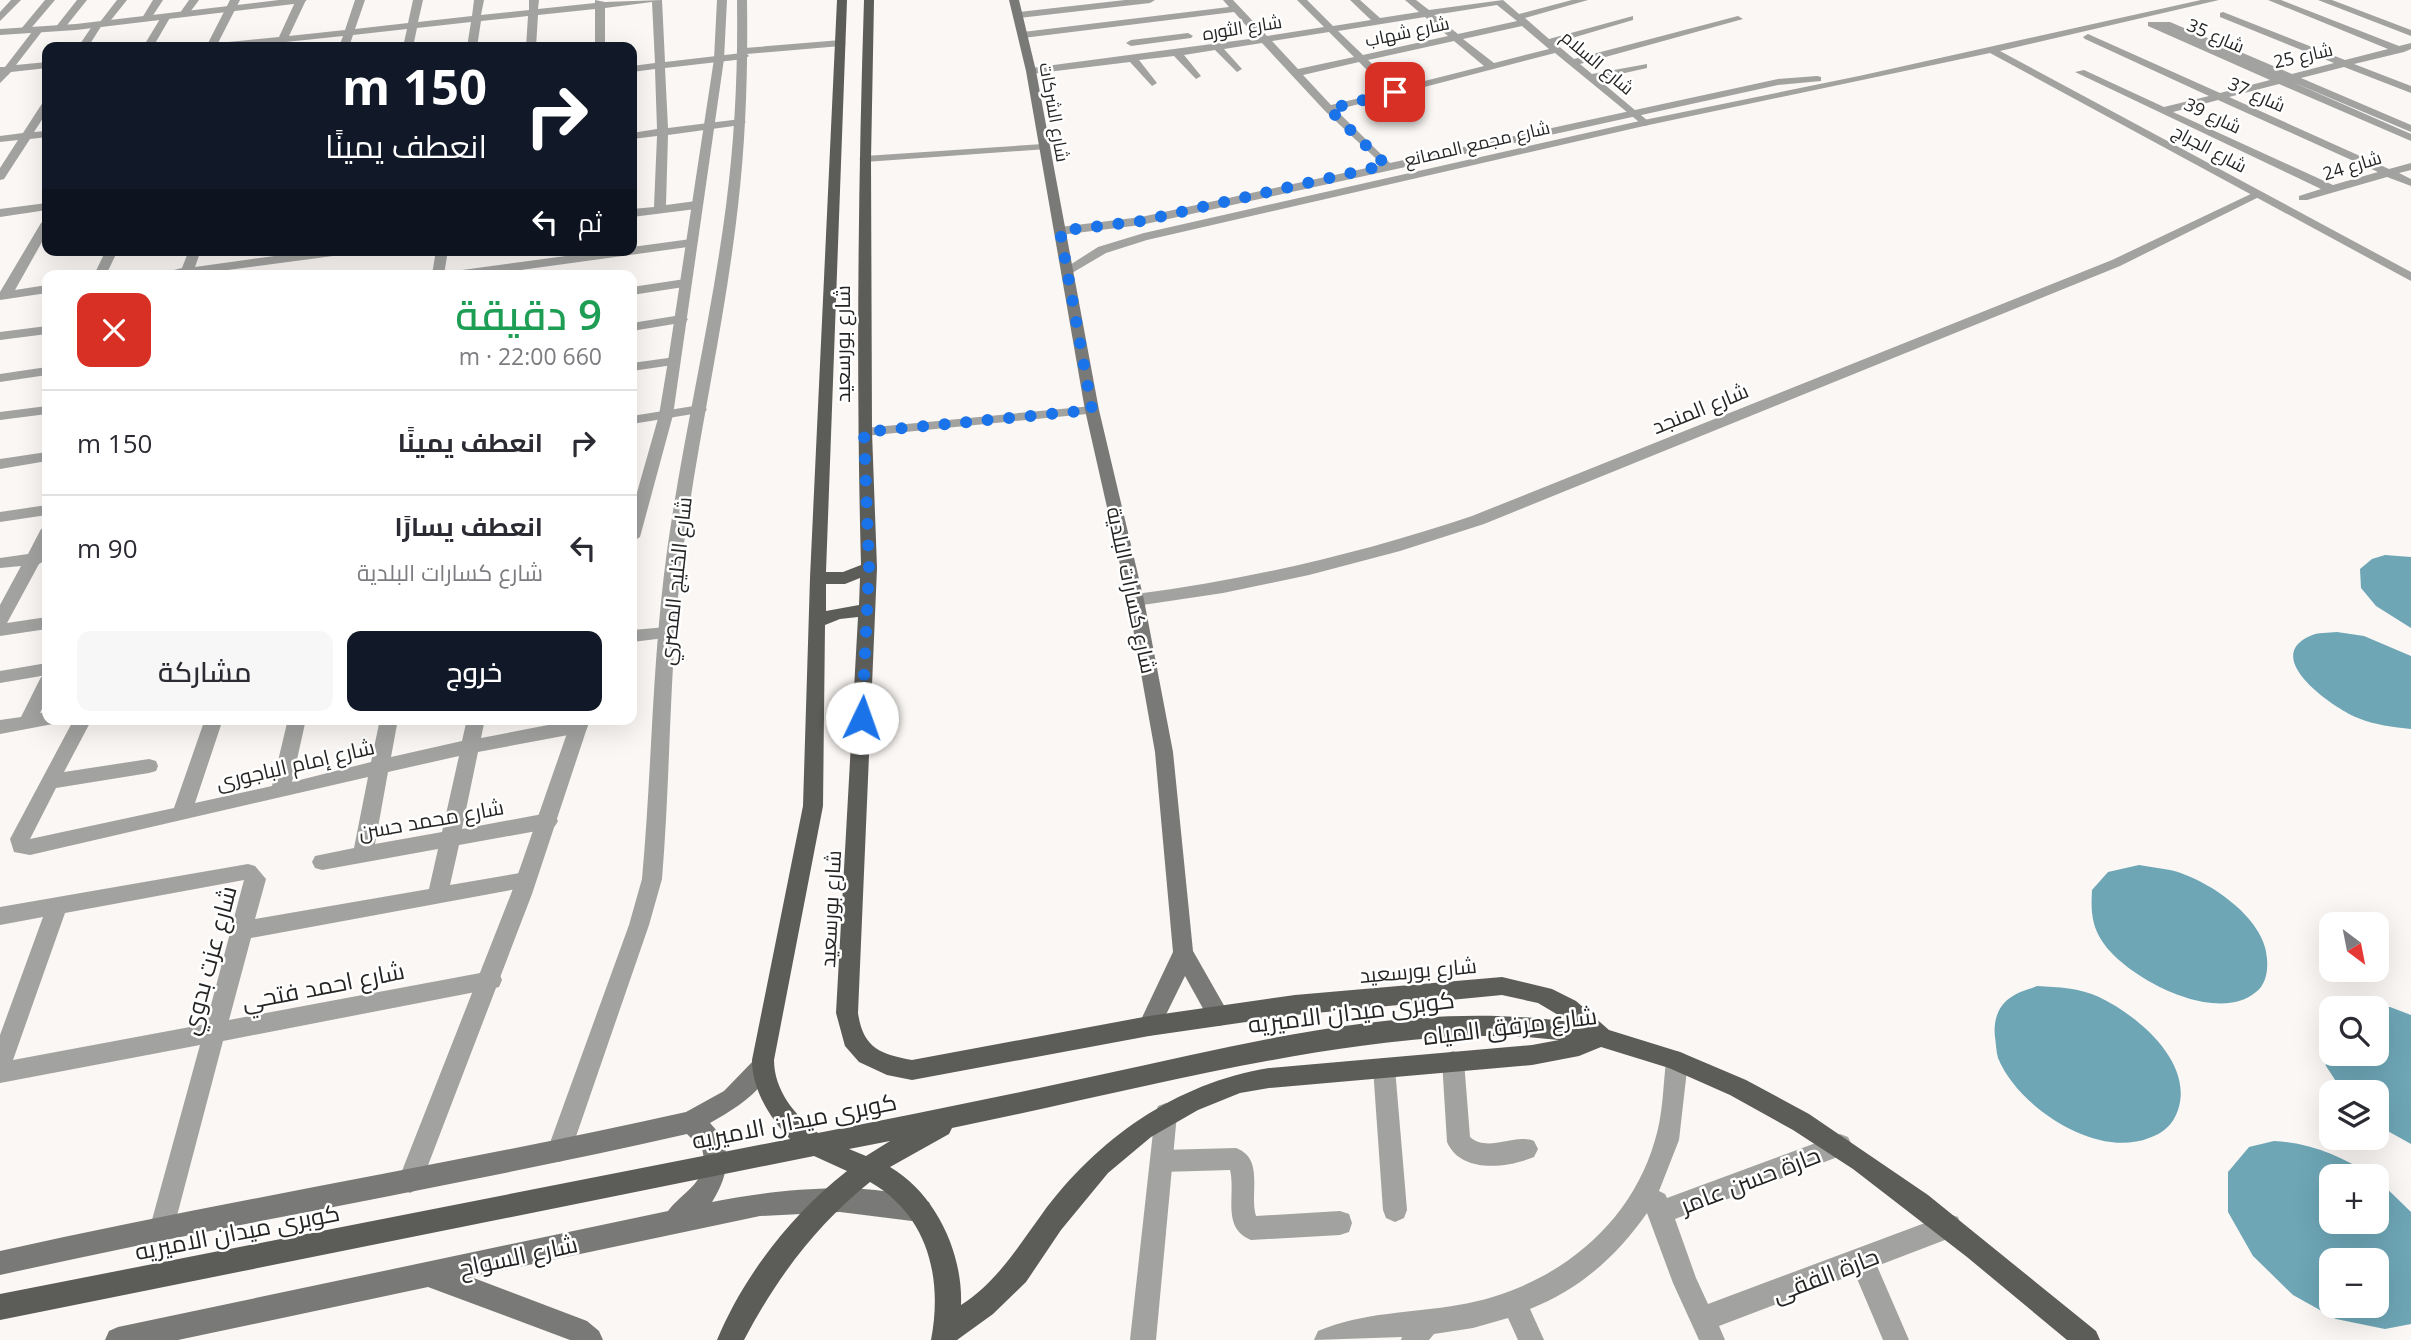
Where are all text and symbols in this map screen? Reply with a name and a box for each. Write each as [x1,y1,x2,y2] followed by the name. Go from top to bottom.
[1200,9,1284,46] street label: شارع الثوره
[1363,10,1452,53] street label: شارع شهاب
[2183,12,2248,59] street label: شارع 35
[1556,24,1639,100] street label: شارع السلام
[2271,37,2335,74] street label: شارع 25
[342,53,487,119] text: 150 m
[1033,60,1076,164] street label: شارع الشركات
[1365,62,1425,122] pin
[511,70,602,161] icon: right
[2224,71,2289,118] street label: شارع 37
[1376,73,1414,111] icon: arrive
[2180,91,2245,139] street label: شارع 39
[1402,115,1552,172] street label: شارع مجمع المصانع
[2168,118,2251,178] street label: شارع الجراج
[325,124,487,167] text: انعطف يمينًا
[2320,145,2385,186] street label: شارع 24
[526,203,564,241] icon: left
[578,204,602,240] text: ثم
[455,285,602,342] text: 9 دقيقة
[828,285,857,403] street label: شارع بورسعيد
[77,293,151,367] button: close
[459,340,602,372] text: 660 m · 22:00
[1648,376,1753,441] street label: شارع المنجد
[398,424,543,460] text: انعطف يمينًا
[564,424,602,462] icon: right
[77,425,152,461] text: 150 m
[652,495,701,667] street label: شارع الخليج المصري
[1100,504,1163,676] street label: شارع كسارات البلدية
[394,508,543,544] text: انعطف يسارًا
[564,529,602,567] icon: left
[77,530,138,566] text: 90 m
[357,556,543,588] text: شارع كسارات البلدية
[77,631,333,711] button: مشاركة
[347,631,602,711] button: خروج
[825,681,899,755] position arrow
[213,732,377,797] street label: شارع إمام الباجورى
[356,792,506,847] street label: شارع محمد حسن
[813,850,848,968] street label: شارع بورسعيد
[172,882,247,1039] street label: شارع عزت بدوي
[2319,912,2389,982] north arrow
[2319,912,2389,1318] map controls
[1358,951,1478,990] street label: شارع بورسعيد
[239,953,408,1021] street label: شارع احمد فتحي
[1246,982,1456,1040] street label: كوبرى ميدان الاميريه
[2319,996,2389,1066] button: search
[1421,998,1599,1053] street label: شارع مرفق المياه
[2319,1080,2389,1150] button: layers
[689,1084,899,1156] street label: كوبرى ميدان الاميريه
[1673,1137,1825,1222] street label: حارة حسن عامر
[2319,1164,2389,1234] button: +
[132,1195,342,1267] street label: كوبرى ميدان الاميريه
[456,1226,581,1285] street label: شارع السواح
[1767,1239,1883,1309] street label: حارة الفقى
[2319,1248,2389,1318] button: −

